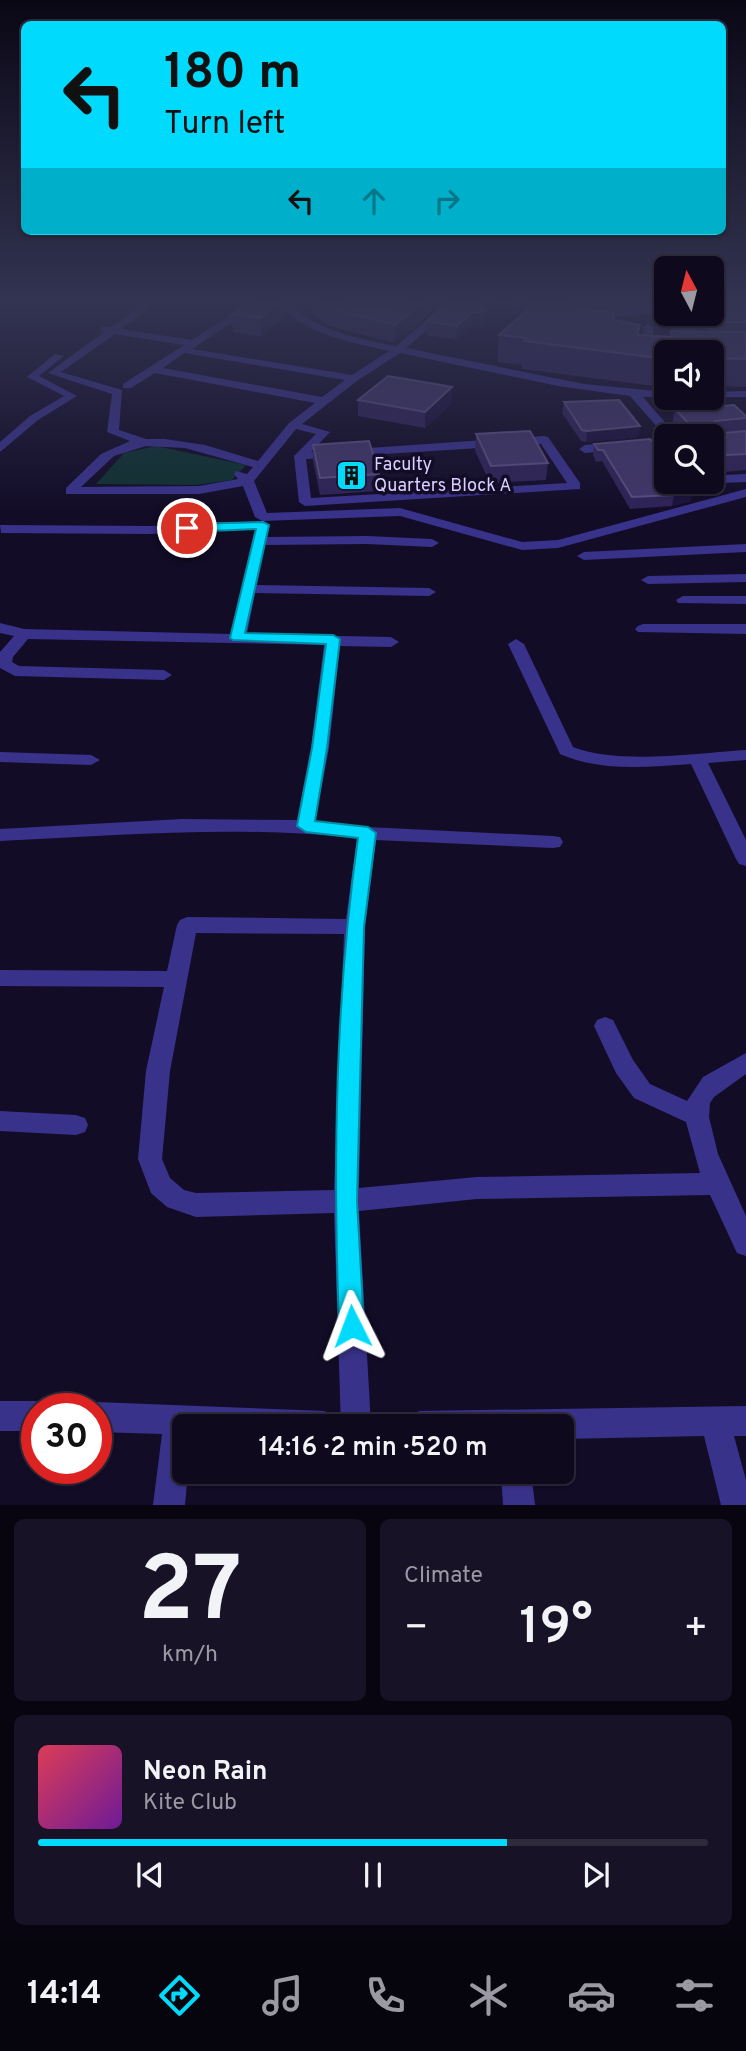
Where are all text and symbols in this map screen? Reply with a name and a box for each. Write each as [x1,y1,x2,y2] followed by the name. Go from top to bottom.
[164,44,301,106] text: 180 m
[49,49,140,140] icon: left
[164,105,285,145] text: Turn left
[282,182,320,220] icon: left
[355,182,393,220] icon: ahead
[428,182,466,220] icon: right
[654,256,724,326] north arrow
[654,256,724,494] map controls
[654,340,724,410] button: sound
[654,424,724,494] button: search
[374,454,512,498] place label: Faculty Quarters Block A
[334,458,368,492] building icon: Faculty Quarters Block A
[157,498,217,558] pin
[168,509,206,547] icon: arrive
[315,1289,389,1363] position arrow
[21,1393,112,1484] speed limit sign: 30
[259,1432,487,1465] text: 14:16 · 2 min · 520 m
[138,1538,242,1653] text: 27
[404,1562,483,1591] text: Climate
[519,1596,593,1662] text: 19°
[404,1605,429,1654] text: −
[683,1605,708,1654] text: +
[162,1641,218,1670] text: km/h
[143,1756,268,1789] text: Neon Rain
[143,1789,237,1818] text: Kite Club
[131,1856,169,1894] icon: previous
[354,1856,392,1894] icon: pause
[577,1856,615,1894] icon: next
[155,1971,204,2020] icon: directions
[258,1971,307,2020] icon: music
[361,1971,410,2020] icon: phone
[464,1971,513,2020] icon: climate
[567,1971,616,2020] icon: car
[670,1971,719,2020] icon: filters
[27,1975,102,2015] text: 14:14

